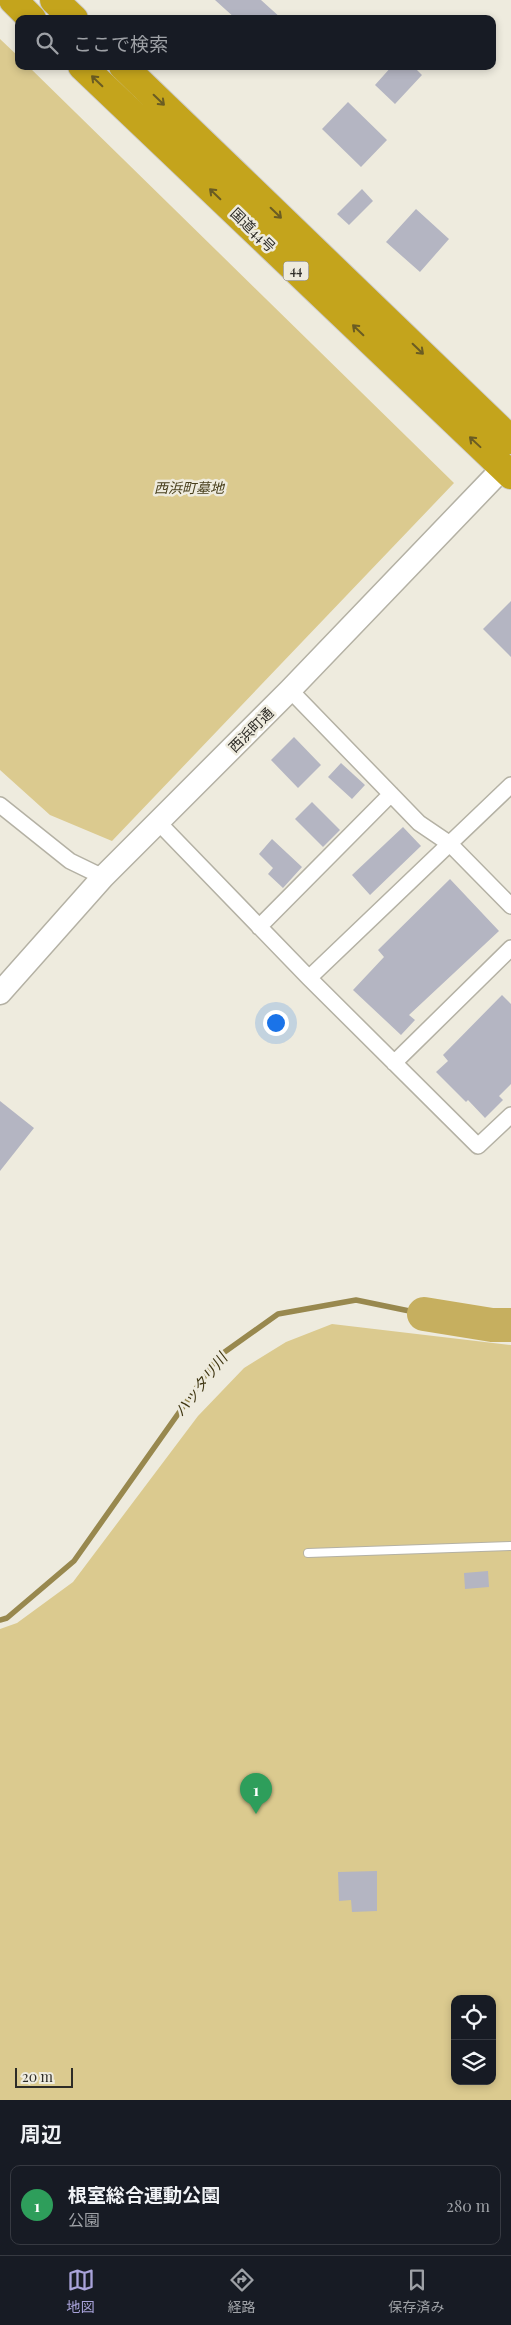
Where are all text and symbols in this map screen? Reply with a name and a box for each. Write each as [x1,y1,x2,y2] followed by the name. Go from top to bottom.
[15,15,496,70] search box
[33,29,61,57] icon: search
[73,30,168,56] text: ここで検索
[91,75,104,87] one-way arrow
[152,94,165,106] one-way arrow
[209,188,221,200] one-way arrow
[227,203,280,256] street label: 国道44号
[270,207,282,219] one-way arrow
[284,262,308,280] road number: 44
[351,324,364,336] one-way arrow
[412,343,425,355] one-way arrow
[469,436,481,448] one-way arrow
[154,478,226,497] park label: 西浜町墓地
[224,703,277,756] street label: 西浜町通
[263,1010,289,1036] your location
[169,1347,232,1420] water label: ハッタリ川
[240,1773,272,1814] pin: 1
[451,1995,496,2085] map controls
[451,1995,496,2040] button: locate
[451,2040,496,2085] button: layers
[15,2065,72,2088] scale bar
[22,2067,53,2086] text: 20 m
[20,2119,62,2147] text: 周辺
[68,2181,220,2207] text: 根室総合運動公園
[34,2195,40,2216] text: 1
[446,2195,490,2216] text: 280 m
[68,2209,100,2230] text: 公園
[67,2266,95,2316] tab: 地図
[228,2266,256,2316] tab: 経路
[389,2266,445,2316] tab: 保存済み

